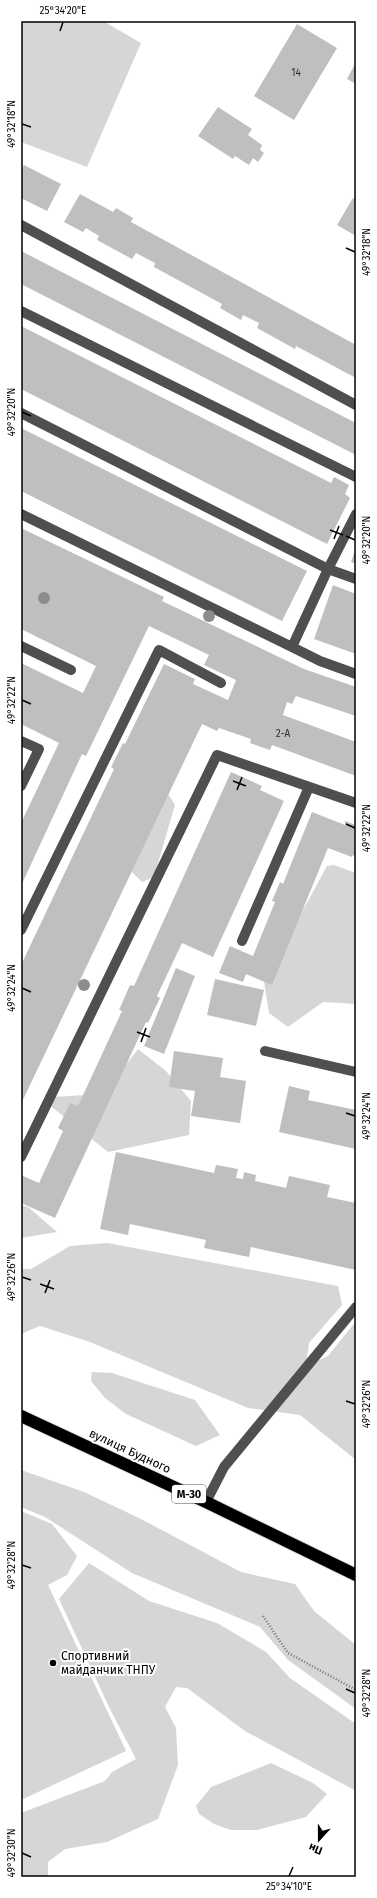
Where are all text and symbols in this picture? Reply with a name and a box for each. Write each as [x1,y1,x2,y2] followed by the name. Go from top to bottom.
[40,5,86,17] text: 25°34'20"E
[291,67,302,79] house number: 14
[6,100,18,148] text: 49°32'18"N
[361,228,373,276] text: 49°32'18"N
[6,388,18,436] text: 49°32'20"N
[361,516,373,564] text: 49°32'20"N
[6,676,18,724] text: 49°32'22"N
[276,728,291,740] house number: 2-А
[361,804,373,852] text: 49°32'22"N
[6,964,18,1012] text: 49°32'24"N
[361,1092,373,1140] text: 49°32'24"N
[6,1253,18,1301] text: 49°32'26"N
[361,1380,373,1428] text: 49°32'26"N
[87,1426,173,1476] street label: вулиця Будного
[172,1485,206,1503] road number: М-30
[6,1541,18,1589] text: 49°32'28"N
[61,1649,156,1677] place label: Спортивний майданчик ТНПУ
[48,1658,58,1668] marker: Спортивний майданчик ТНПУ
[361,1669,373,1717] text: 49°32'28"N
[299,1820,339,1860] north arrow
[6,1829,18,1877] text: 49°32'30"N
[307,1840,324,1857] text: Пн
[266,1881,312,1893] text: 25°34'10"E

